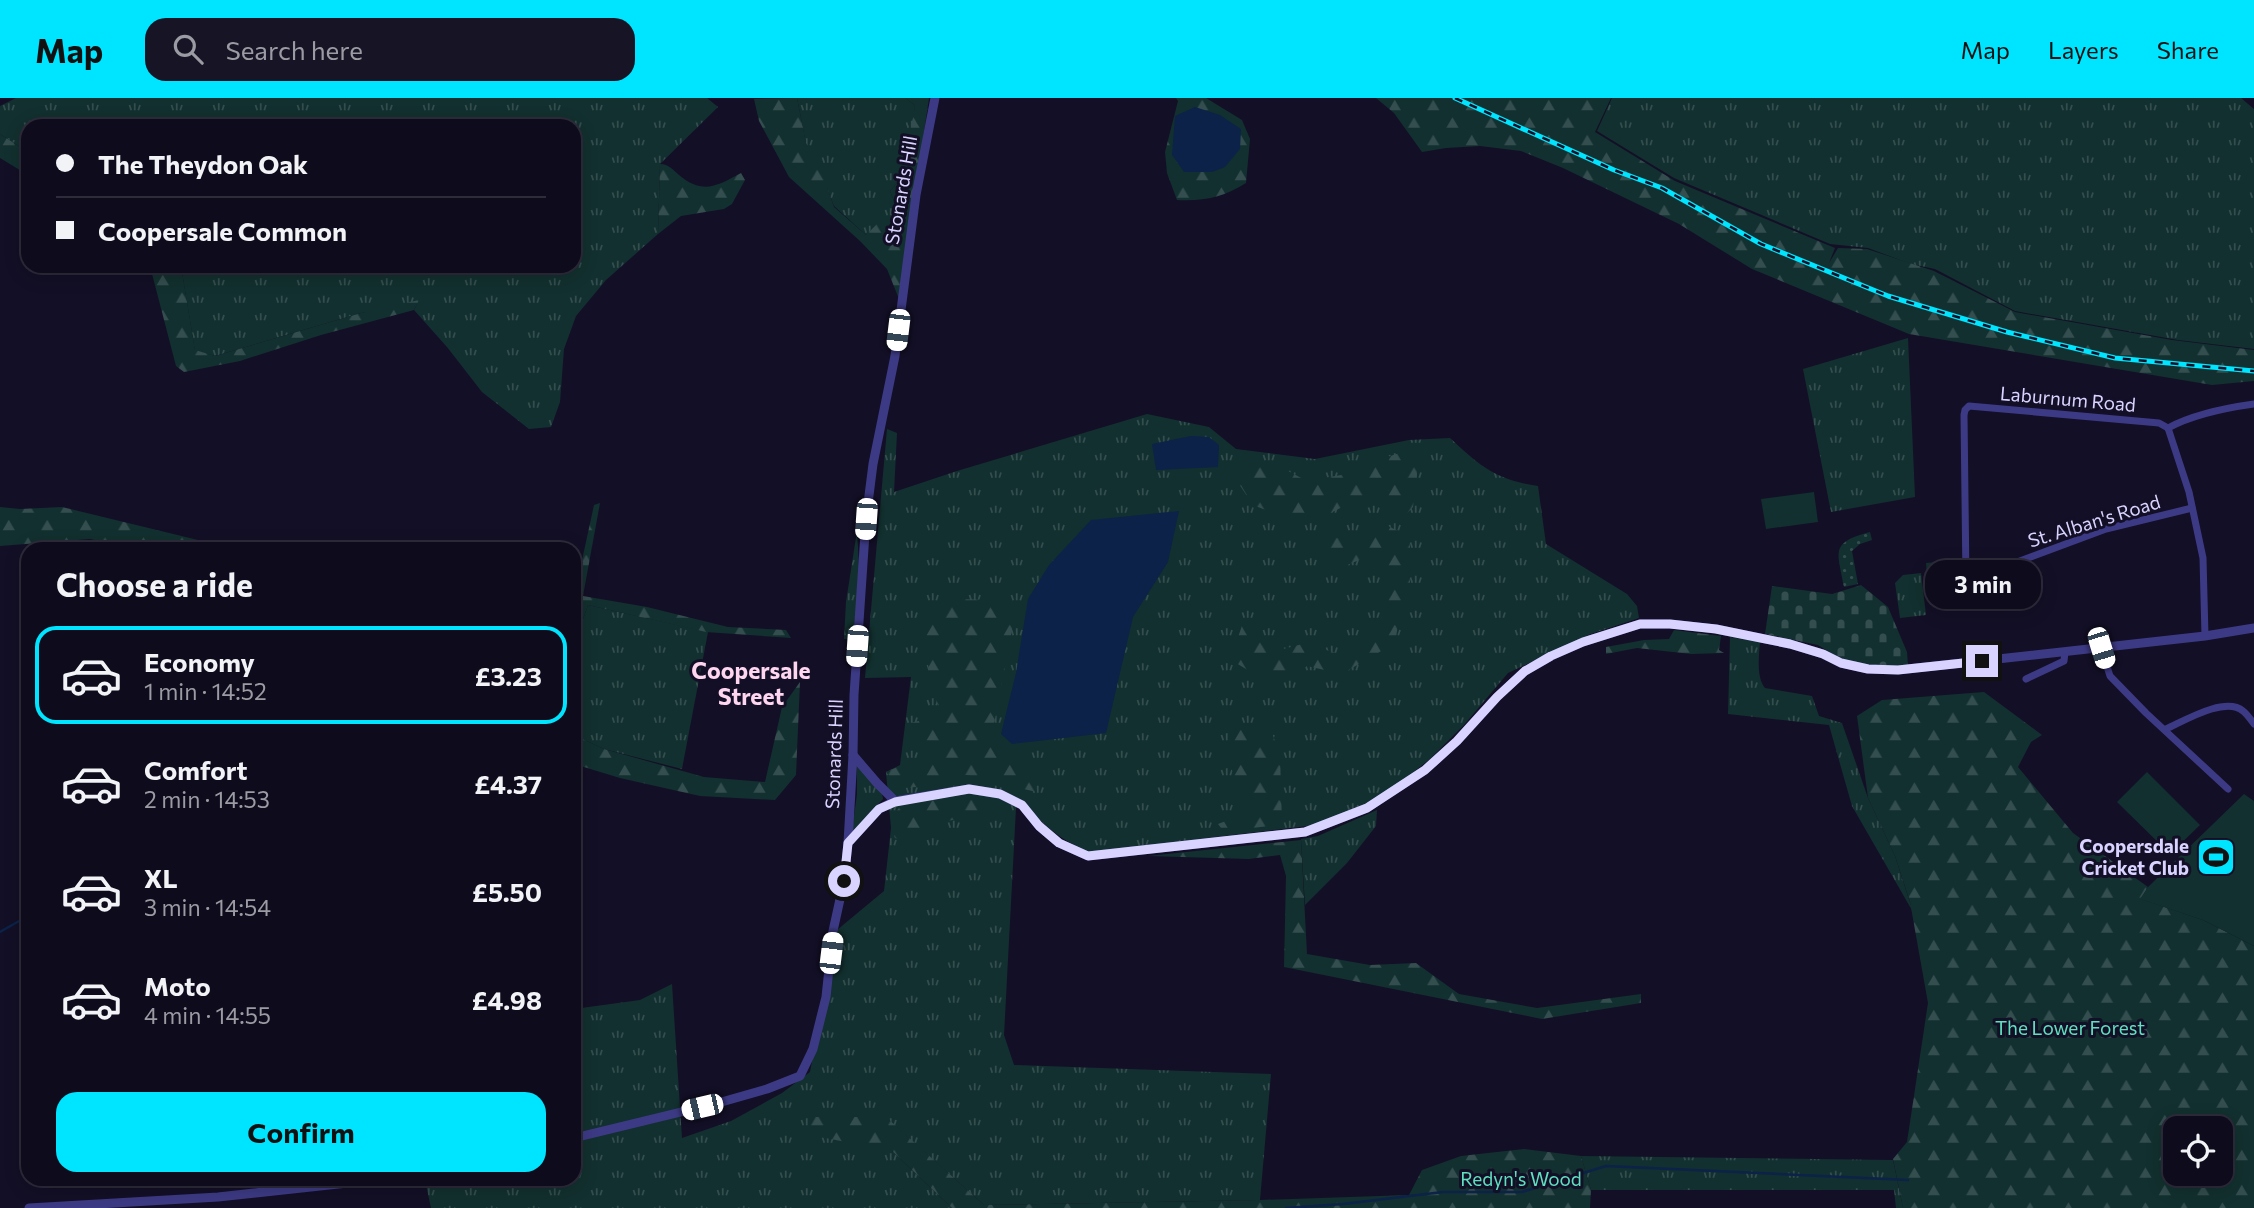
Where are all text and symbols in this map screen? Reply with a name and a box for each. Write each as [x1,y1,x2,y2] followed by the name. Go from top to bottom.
[145,18,635,81] search box
[35,29,103,70] text: Map
[169,30,207,68] icon: search
[225,34,363,65] text: Search here
[1961,35,2010,64] text: Map
[2048,35,2119,64] text: Layers
[2157,35,2219,64] text: Share
[880,134,921,246] street label: Stonards Hill
[98,148,308,179] text: The Theydon Oak
[98,215,347,246] text: Coopersale Common
[886,308,911,352] car
[1999,381,2137,416] street label: Laburnum Road
[2025,489,2163,552] street label: St. Alban's Road
[855,497,878,541] car
[1924,560,2040,608] callout: 3 min
[56,564,253,604] text: Choose a ride
[1954,570,2012,598] text: 3 min
[846,624,869,668] car
[2085,625,2118,671] car
[60,644,123,707] icon: car
[1966,645,1998,677] route end
[144,646,255,677] text: Economy
[691,656,811,710] district label: Coopersale Street
[475,660,542,691] text: £3.23
[144,677,267,705] text: 1 min · 14:52
[820,699,847,809] street label: Stonards Hill
[60,752,123,815] icon: car
[144,754,247,785] text: Comfort
[474,768,542,799] text: £4.37
[144,785,270,813] text: 2 min · 14:53
[2079,834,2189,879] place label: Coopersdale Cricket Club
[2195,836,2237,878] sports icon: Coopersdale Cricket Club
[60,860,123,923] icon: car
[144,862,178,893] text: XL
[828,865,860,897] route start
[472,876,542,907] text: £5.50
[144,893,271,921] text: 3 min · 14:54
[819,931,844,975] car
[60,968,123,1031] icon: car
[144,970,211,1001] text: Moto
[472,984,542,1015] text: £4.98
[144,1001,271,1029] text: 4 min · 14:55
[1995,1016,2145,1039] park label: The Lower Forest
[56,1092,546,1172] button: Confirm
[680,1092,725,1122] car
[2163,1116,2233,1186] map controls
[2163,1116,2233,1186] button: locate
[1460,1167,1582,1190] park label: Redyn's Wood

